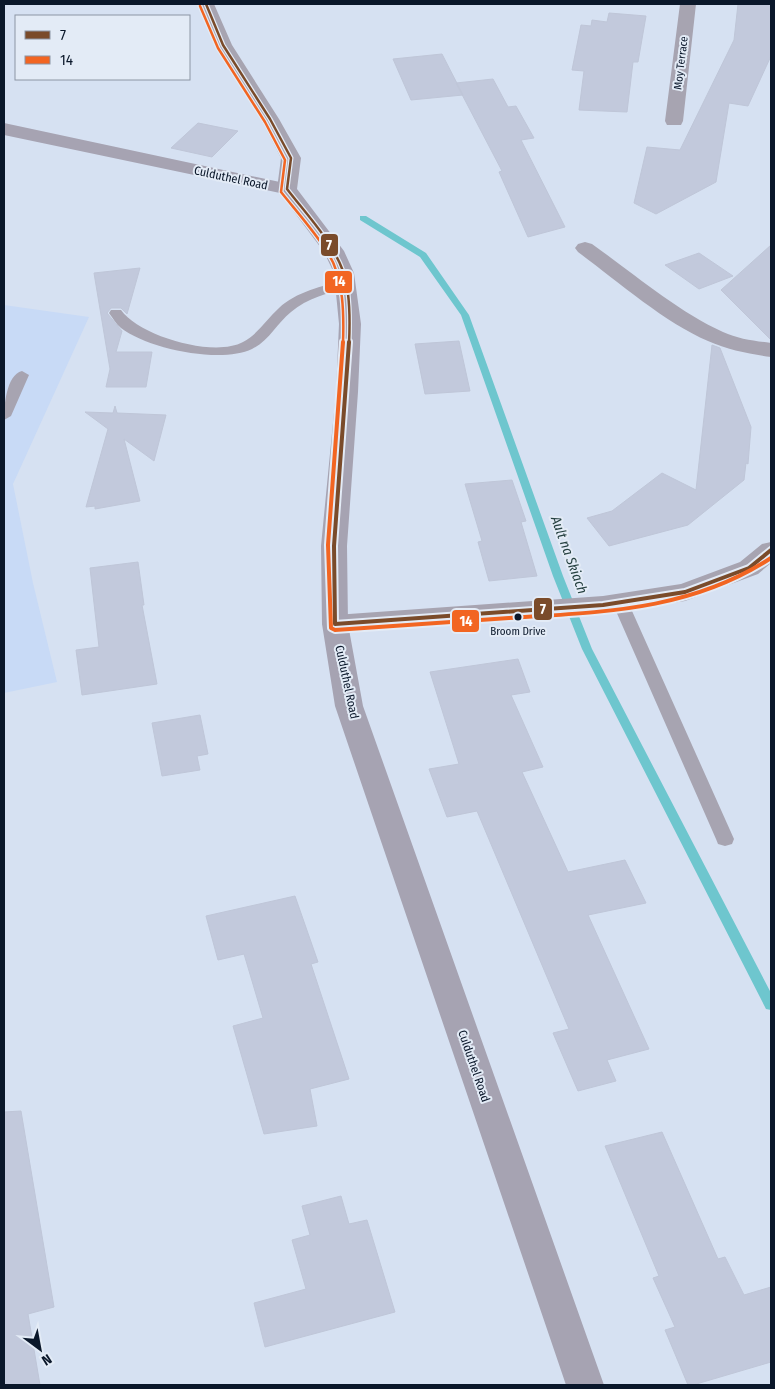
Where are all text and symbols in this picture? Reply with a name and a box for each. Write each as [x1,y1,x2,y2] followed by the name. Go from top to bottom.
[15,15,190,80] legend
[60,26,66,44] text: 7
[671,36,691,90] street label: Moy Terrace
[60,51,73,69] text: 14
[193,163,269,193] street label: Culduthel Road
[320,233,339,257] line badge: 7
[326,237,332,254] text: 7
[324,270,353,294] line badge: 14
[332,273,346,290] text: 14
[547,513,591,596] water label: Ault na Skiach
[533,597,553,621] line badge: 7
[540,601,546,618] text: 7
[451,609,480,633] line badge: 14
[513,612,523,622] marker: Broom Drive
[459,613,473,630] text: 14
[490,625,546,638] place label: Broom Drive
[332,644,362,720] street label: Culduthel Road
[455,1028,493,1104] street label: Culduthel Road
[15,1324,65,1374] north arrow
[39,1350,55,1369] text: N

